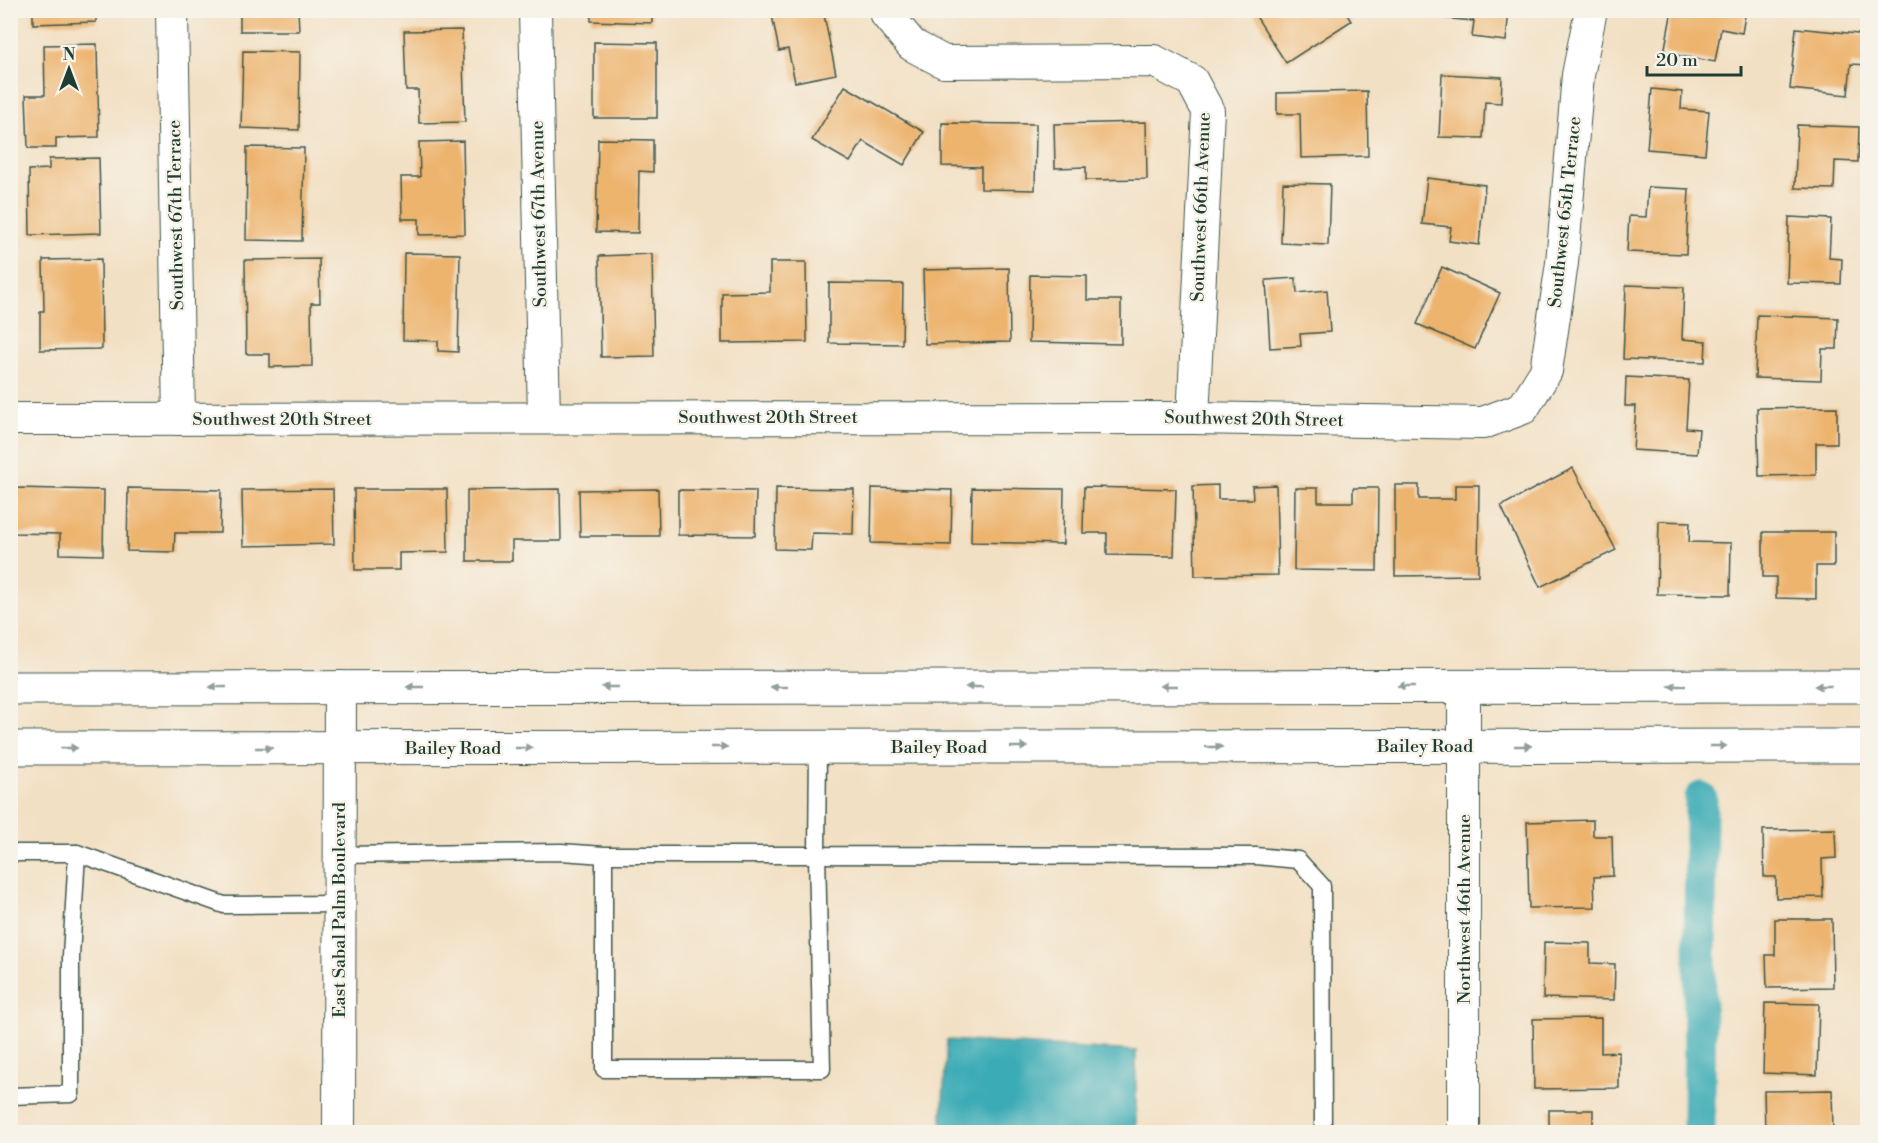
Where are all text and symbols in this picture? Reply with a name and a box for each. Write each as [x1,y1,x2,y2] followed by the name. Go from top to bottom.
[39,39,99,99] north arrow
[1647,39,1742,77] scale bar
[63,45,76,65] text: N
[1656,49,1698,72] text: 20 m
[1186,112,1216,302] street label: Southwest 66th Avenue
[1544,115,1586,309] street label: Southwest 65th Terrace
[163,119,189,311] street label: Southwest 67th Terrace
[526,120,552,308] street label: Southwest 67th Avenue
[678,406,858,429] street label: Southwest 20th Street
[1164,406,1345,432] street label: Southwest 20th Street
[192,408,372,431] street label: Southwest 20th Street
[1159,681,1178,691] one-way arrow
[1396,681,1415,691] one-way arrow
[1668,681,1687,691] one-way arrow
[1813,681,1832,691] one-way arrow
[209,682,228,692] one-way arrow
[405,682,424,692] one-way arrow
[600,682,619,692] one-way arrow
[769,682,788,692] one-way arrow
[964,682,983,692] one-way arrow
[1376,735,1474,758] street label: Bailey Road
[890,736,988,759] street label: Bailey Road
[404,737,502,760] street label: Bailey Road
[1513,741,1532,751] one-way arrow
[1708,741,1727,751] one-way arrow
[710,742,729,752] one-way arrow
[1010,742,1029,752] one-way arrow
[1205,742,1224,752] one-way arrow
[59,743,78,753] one-way arrow
[254,743,273,753] one-way arrow
[515,743,534,753] one-way arrow
[328,801,351,1018] street label: East Sabal Palm Boulevard
[1453,814,1476,1004] street label: Northwest 46th Avenue

